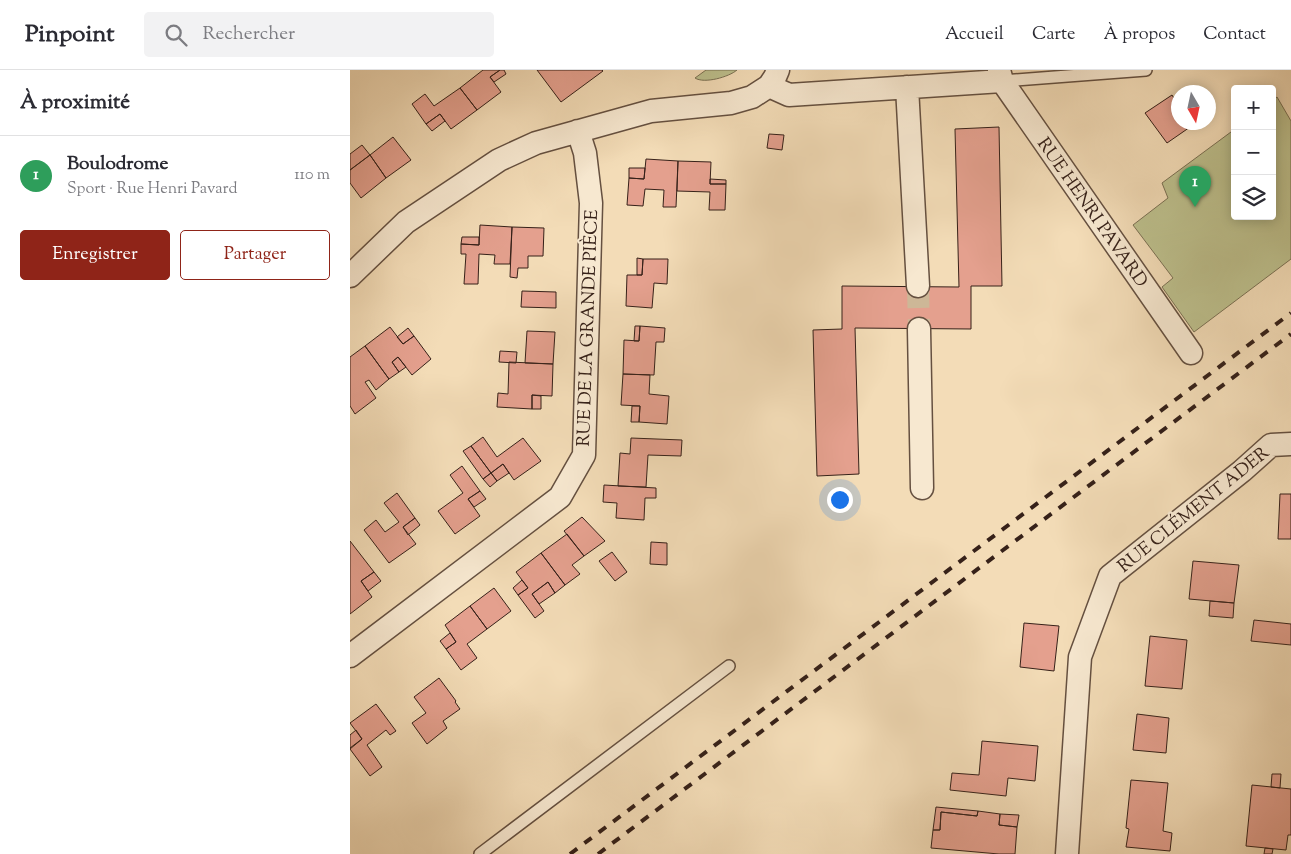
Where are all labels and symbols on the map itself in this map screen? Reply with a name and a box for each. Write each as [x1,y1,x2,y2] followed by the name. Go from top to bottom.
[1171,85,1216,130] north arrow
[1030,133,1153,293] street label: RUE HENRI PAVARD
[1179,166,1211,207] pin: 1
[572,209,606,447] street label: RUE DE LA GRANDE PIÈCE
[1113,441,1276,580] street label: RUE CLÉMENT ADER
[827,487,853,513] your location

